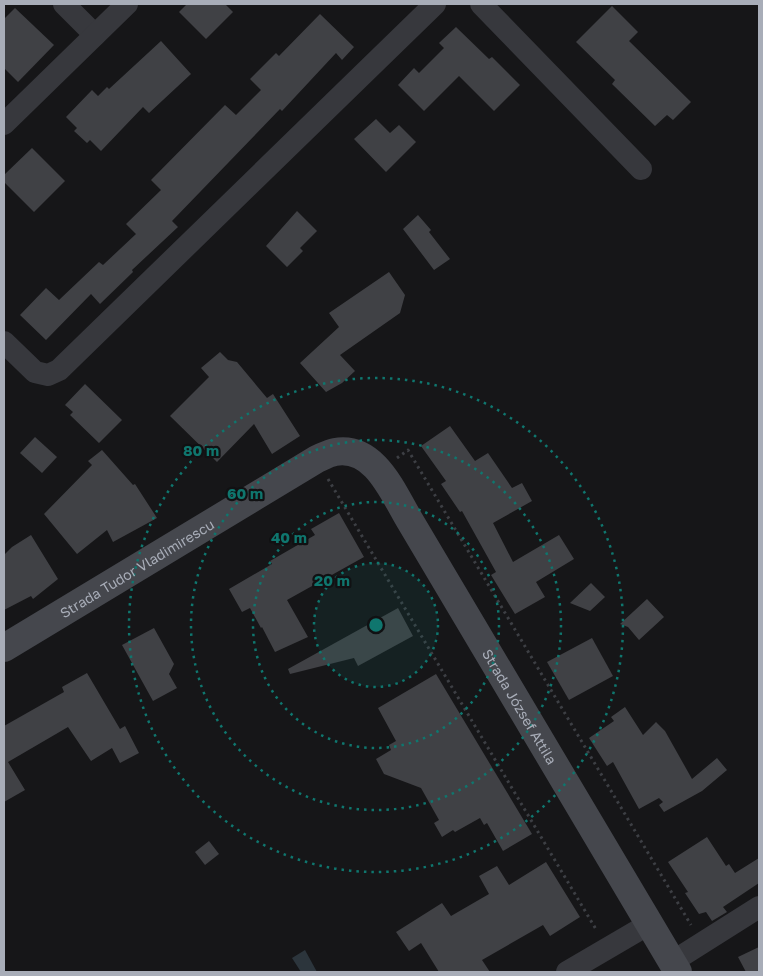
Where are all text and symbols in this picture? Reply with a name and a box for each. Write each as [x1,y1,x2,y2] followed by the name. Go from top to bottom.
[183,441,219,459] text: 80 m
[227,484,263,502] text: 60 m
[57,515,217,621] street label: Strada Tudor Vladimirescu
[271,528,307,546] text: 40 m
[314,571,350,589] text: 20 m
[367,616,385,634] centre of rings
[479,646,561,767] street label: Strada József Attila

